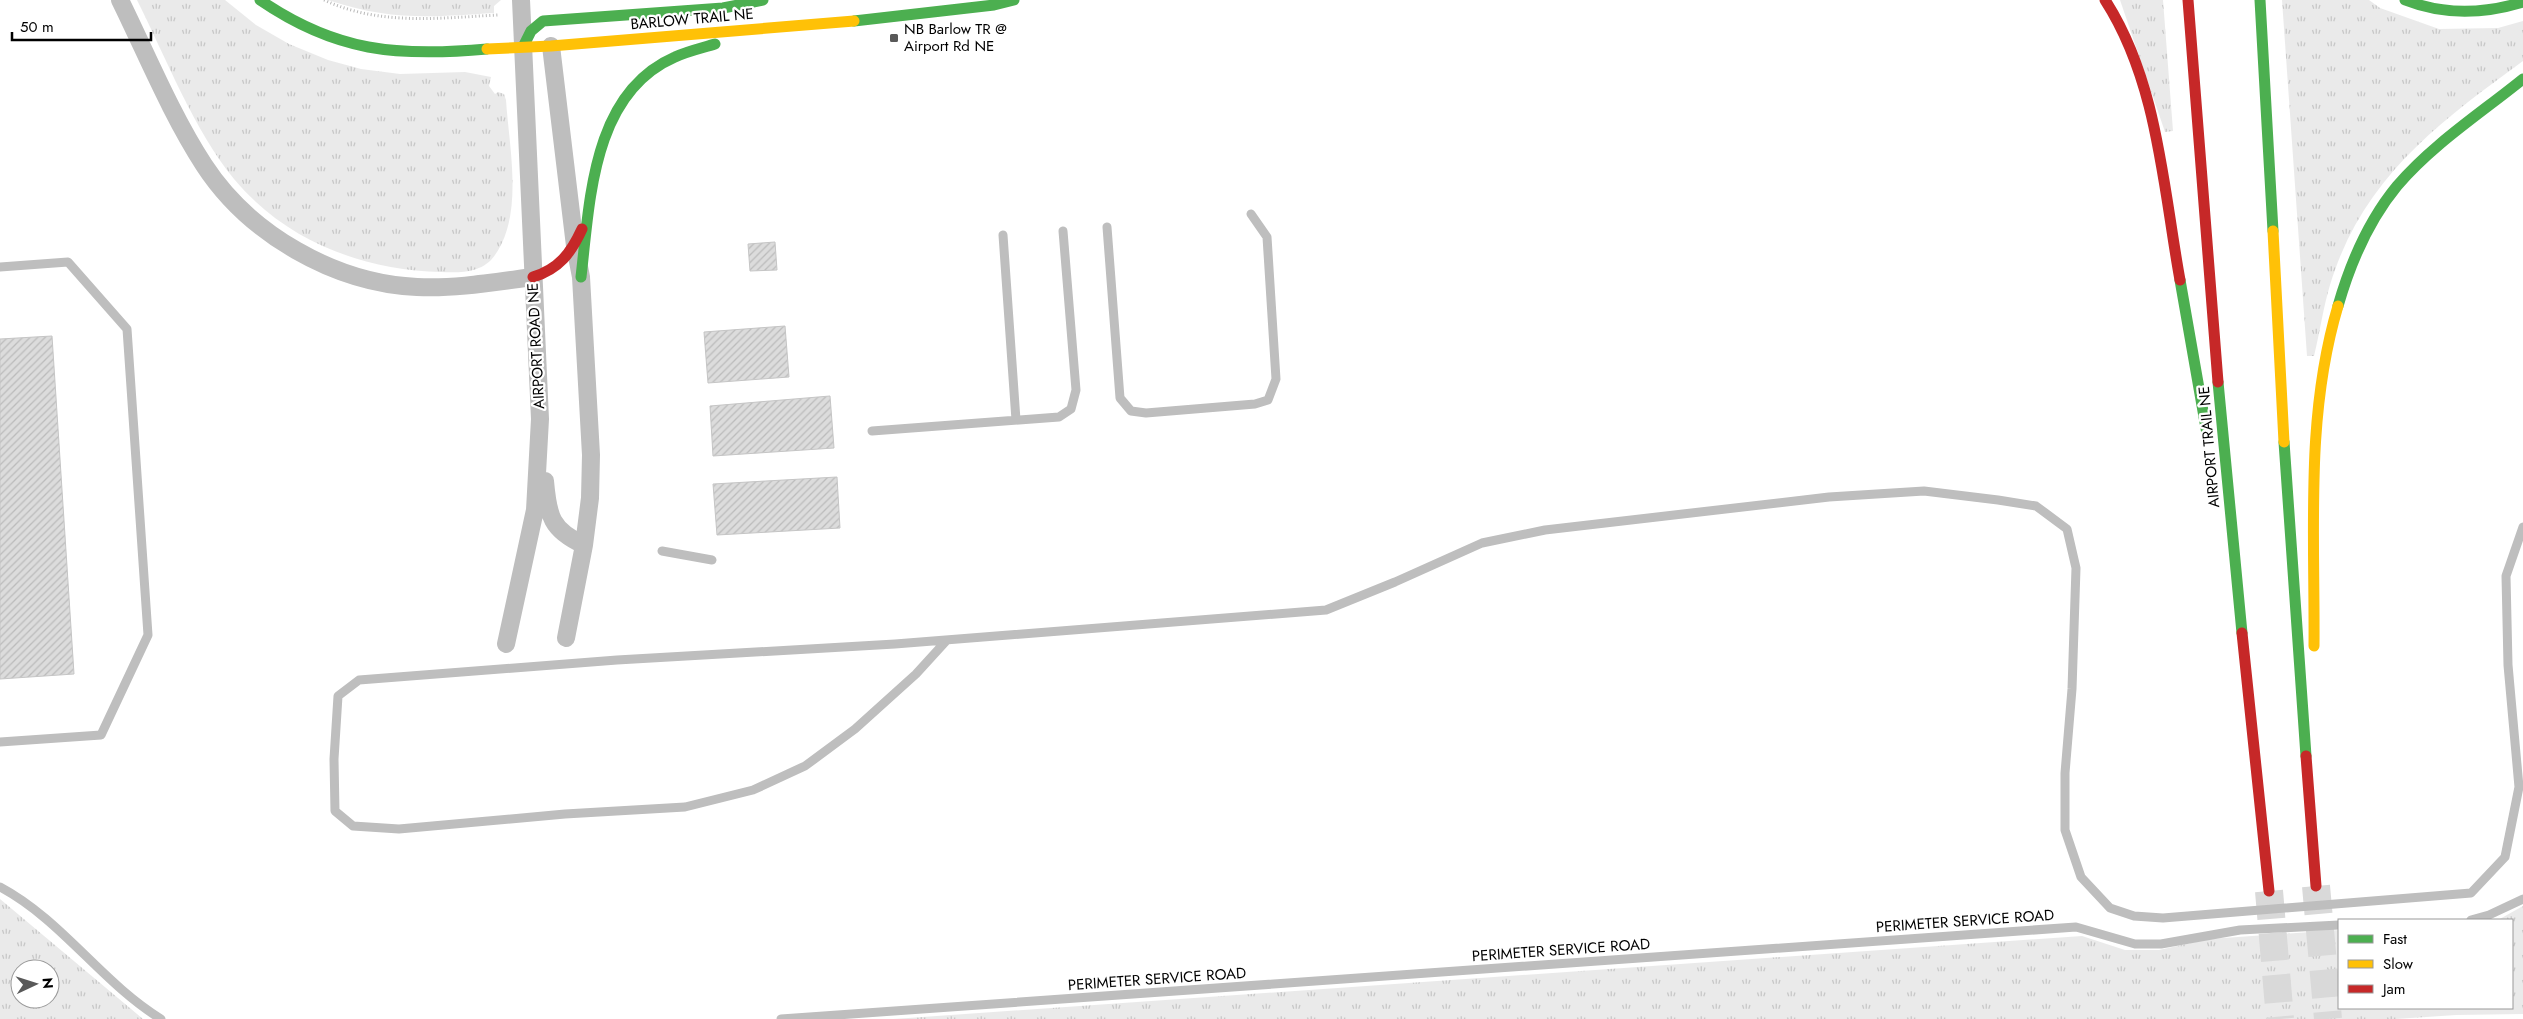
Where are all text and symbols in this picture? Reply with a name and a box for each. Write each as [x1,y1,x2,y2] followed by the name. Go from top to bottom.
[629,3,755,35] street label: BARLOW TRAIL NE
[12,10,151,42] scale bar
[20,16,54,38] text: 50 m
[904,18,1007,57] place label: NB Barlow TR @ Airport Rd NE
[888,32,900,44] marker: NB Barlow TR @ Airport Rd NE
[522,282,550,410] street label: AIRPORT ROAD NE
[2193,385,2225,509] street label: AIRPORT TRAIL NE
[1875,904,2055,938] street label: PERIMETER SERVICE ROAD
[2338,919,2513,1009] legend
[2383,928,2407,950] text: Fast
[1471,933,1651,967] street label: PERIMETER SERVICE ROAD
[2383,953,2414,975] text: Slow
[10,959,60,1009] north arrow
[1067,962,1247,996] street label: PERIMETER SERVICE ROAD
[38,977,58,989] text: N
[2381,978,2406,1000] text: Jam

